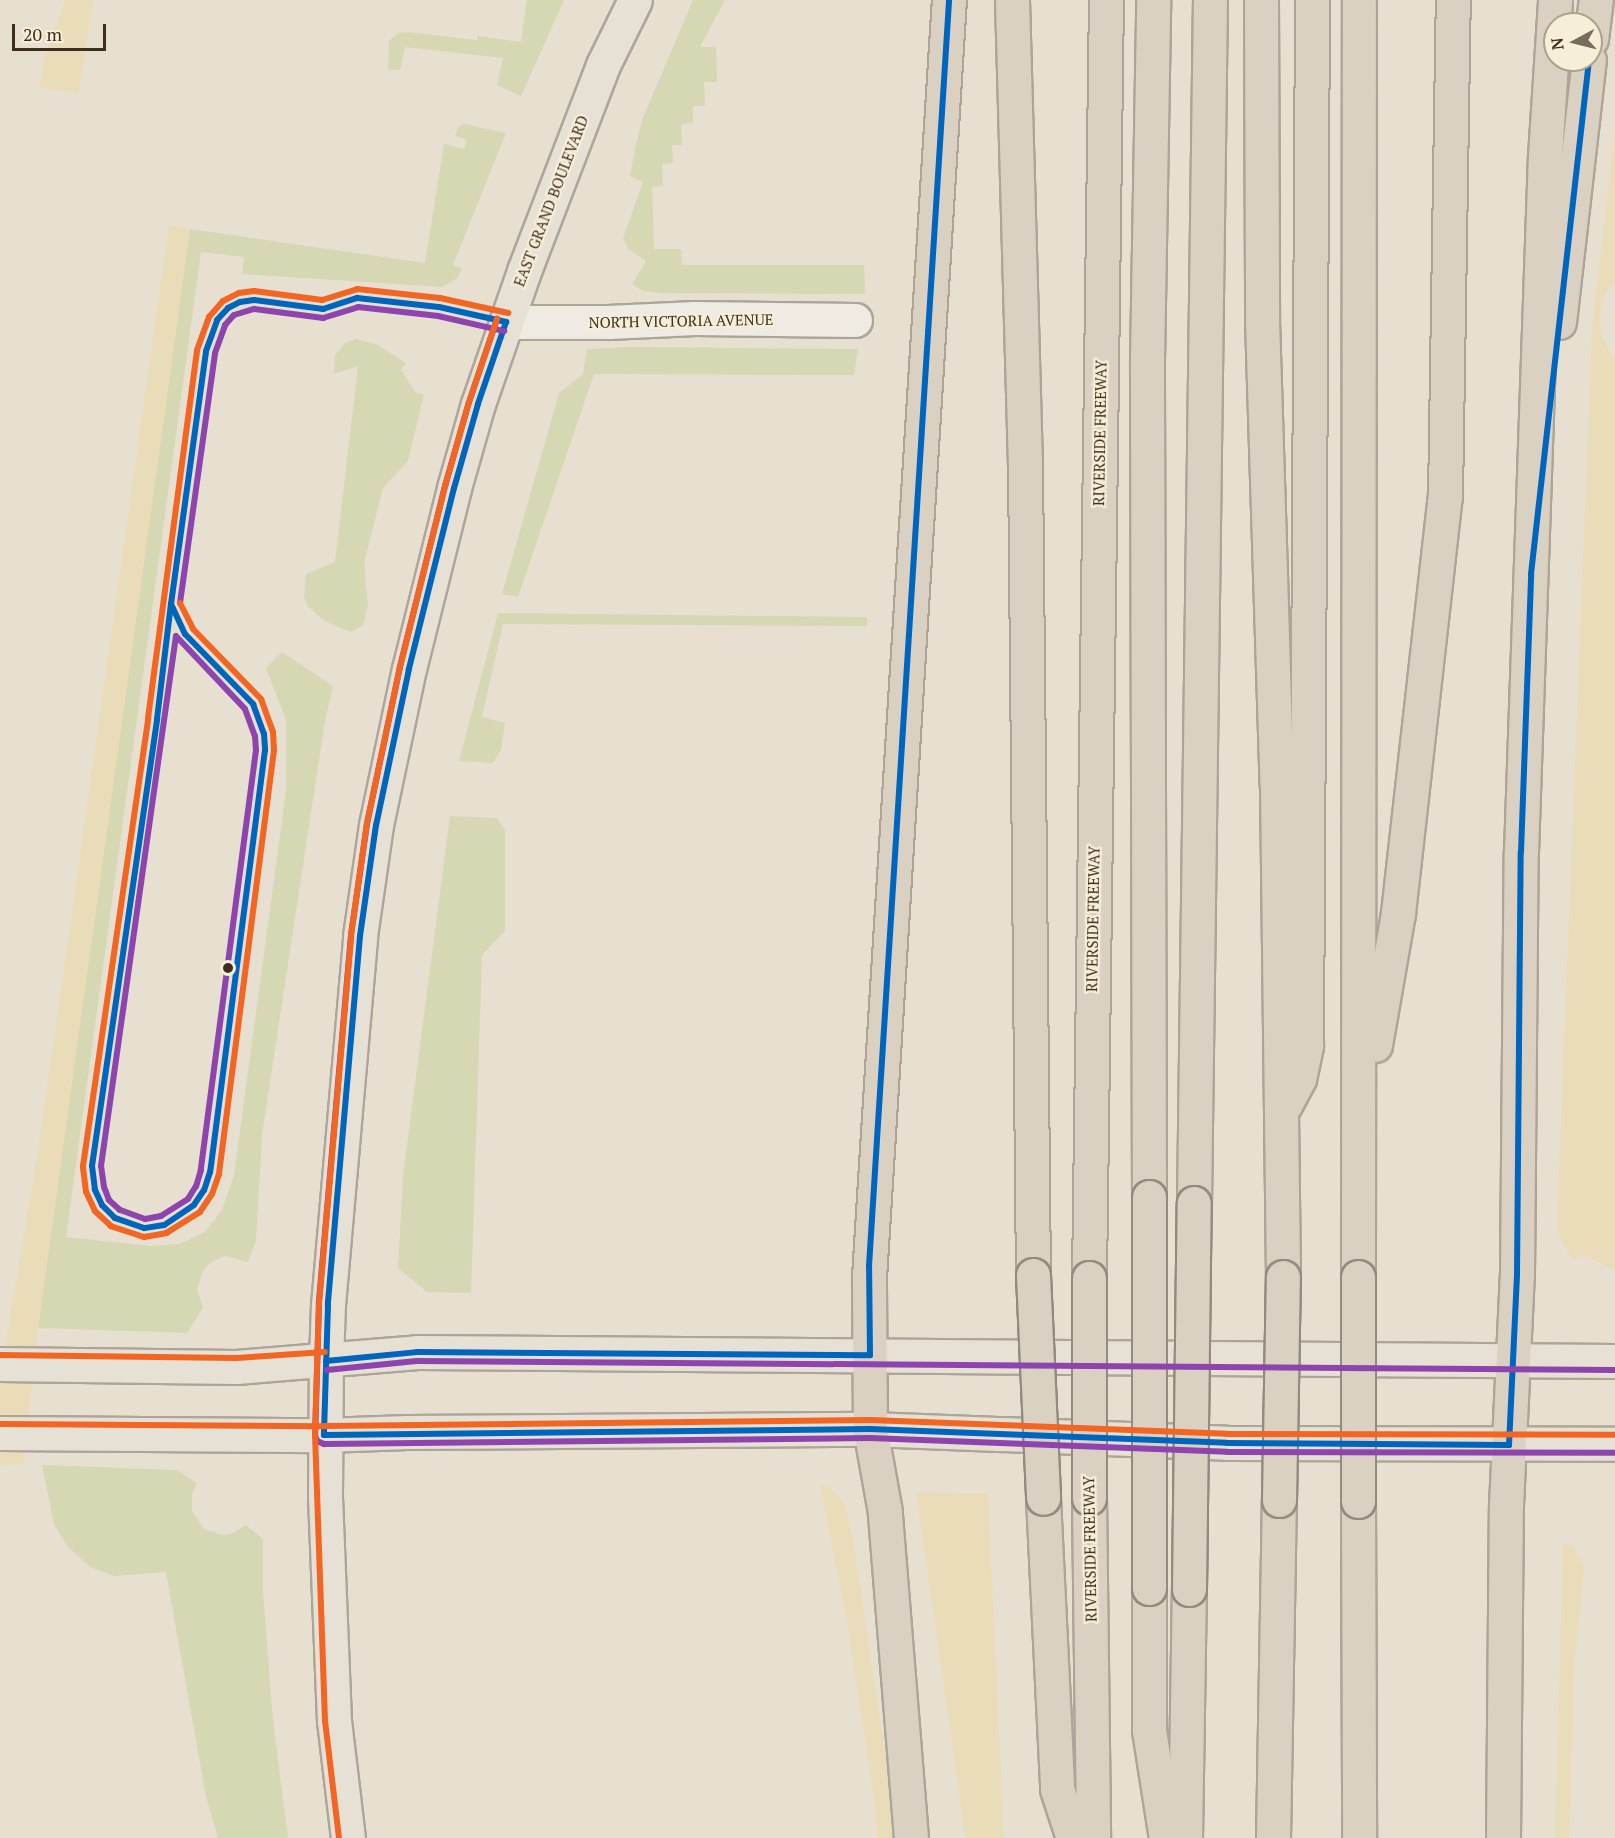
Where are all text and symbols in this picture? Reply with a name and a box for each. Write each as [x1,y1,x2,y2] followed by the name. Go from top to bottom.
[15,12,110,50] scale bar
[1543,12,1603,72] north arrow
[23,22,62,46] text: 20 m
[1545,37,1569,51] text: N
[510,113,592,289] street label: EAST GRAND BOULEVARD
[588,310,774,332] street label: NORTH VICTORIA AVENUE
[1090,360,1110,506] street label: RIVERSIDE FREEWAY
[1083,846,1103,992] street label: RIVERSIDE FREEWAY
[222,962,234,974] unlabelled marker
[1080,1476,1100,1622] street label: RIVERSIDE FREEWAY

